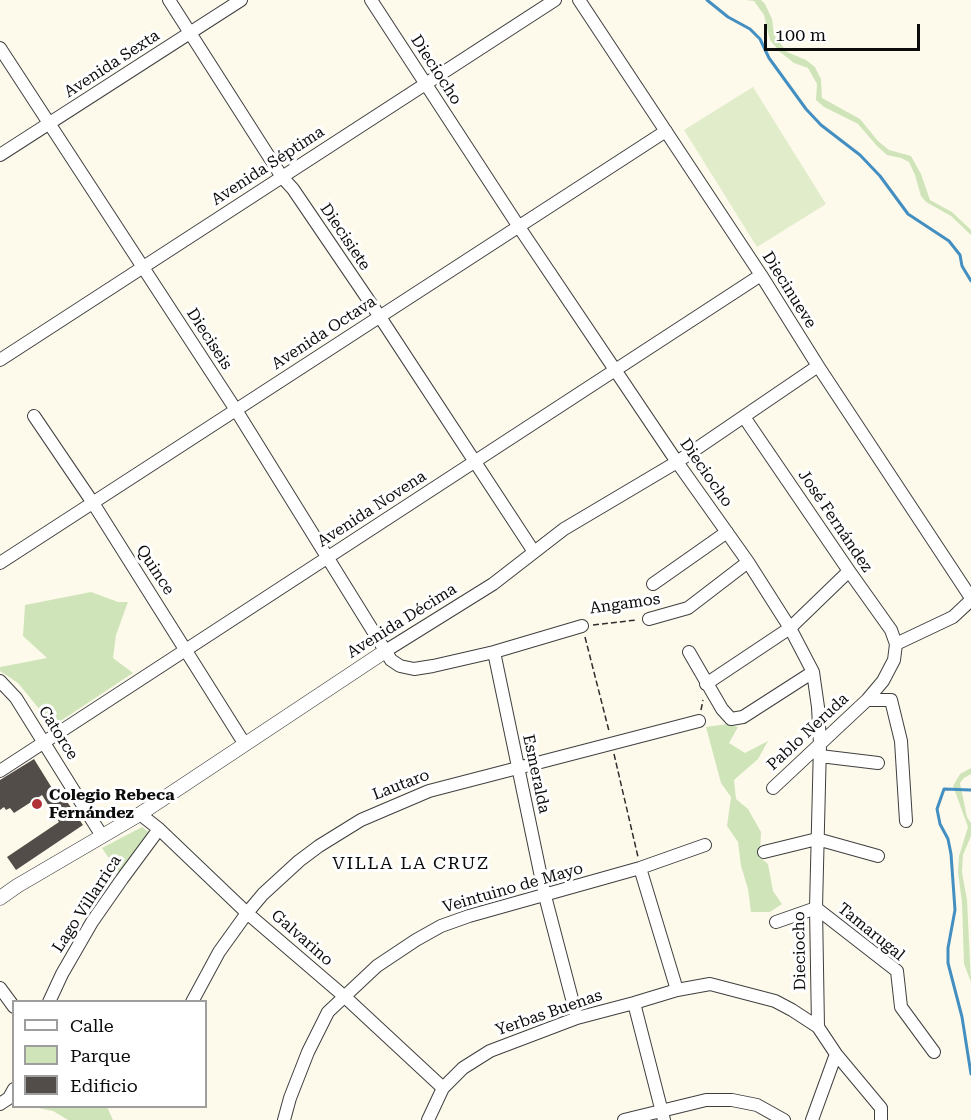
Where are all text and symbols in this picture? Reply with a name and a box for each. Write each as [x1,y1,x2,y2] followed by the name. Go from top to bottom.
[767,12,923,50] scale bar
[775,24,826,45] text: 100 m
[61,26,163,102] street label: Avenida Sexta
[406,32,466,108] street label: Dieciocho
[208,122,328,210] street label: Avenida Séptima
[316,200,374,274] street label: Diecisiete
[758,248,820,332] street label: Diecinueve
[268,292,380,374] street label: Avenida Octava
[182,305,236,373] street label: Dieciseis
[675,435,737,511] street label: Dieciocho
[794,466,876,576] street label: José Fernández
[314,467,430,551] street label: Avenida Novena
[132,541,178,599] street label: Quince
[344,580,460,662] street label: Avenida Décima
[588,590,662,618] street label: Angamos
[763,689,853,775] street label: Pablo Neruda
[34,703,82,763] street label: Catorce
[518,733,554,815] street label: Esmeralda
[370,765,432,805] street label: Lautaro
[49,785,175,823] place label: Colegio Rebeca Fernández
[30,797,44,811] marker: Colegio Rebeca Fernández
[48,852,126,956] street label: Lago Villarrica
[332,853,490,875] district label: VILLA LA CRUZ
[441,859,585,917] street label: Veintuino de Mayo
[834,899,908,965] street label: Tamarugal
[267,906,337,970] street label: Galvarino
[790,911,810,991] street label: Dieciocho
[493,986,605,1040] street label: Yerbas Buenas
[12,1000,207,1108] legend
[70,1015,114,1036] text: Calle
[70,1045,131,1066] text: Parque
[70,1075,138,1096] text: Edificio

